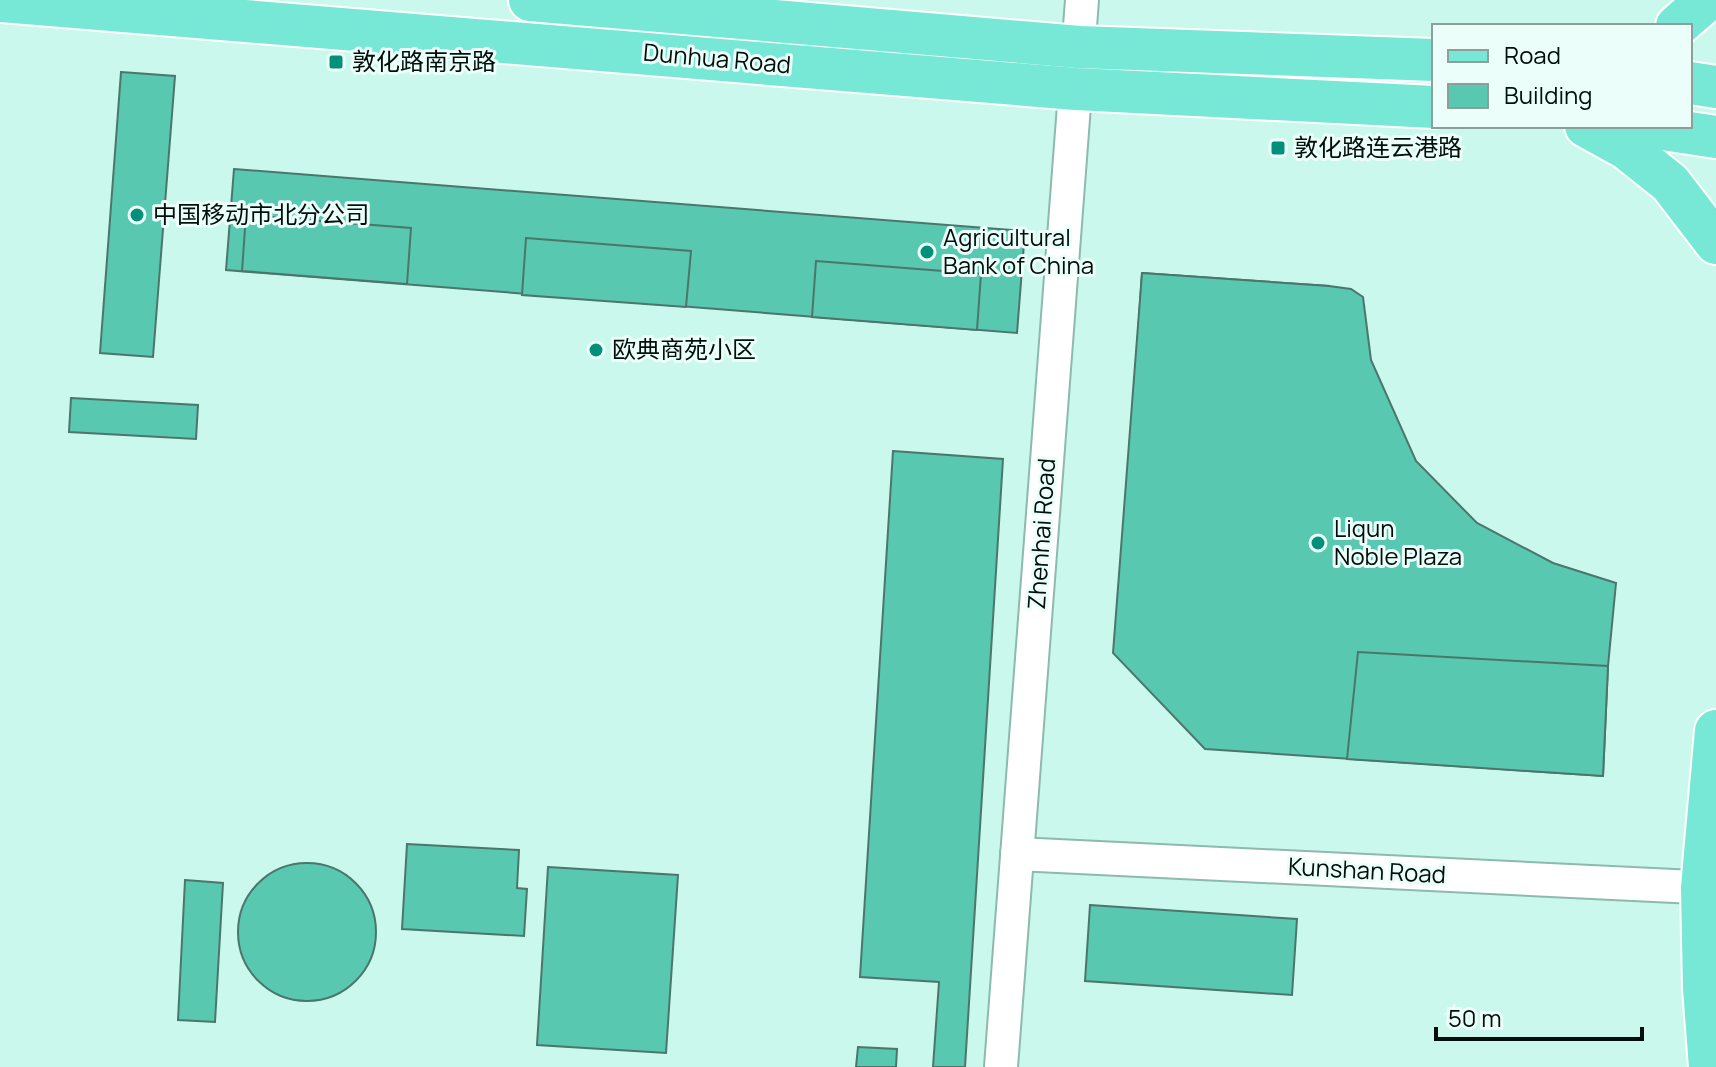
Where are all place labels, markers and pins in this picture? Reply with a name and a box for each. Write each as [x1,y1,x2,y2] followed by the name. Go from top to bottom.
[352,44,496,77] place label: 敦化路南京路
[327,53,345,71] marker: 敦化路南京路
[1294,130,1462,163] place label: 敦化路连云港路
[1269,139,1287,157] marker: 敦化路连云港路
[153,197,369,230] place label: 中国移动市北分公司
[128,206,146,224] marker: 中国移动市北分公司
[943,220,1094,281] place label: Agricultural Bank of China
[918,243,936,261] marker: Agricultural Bank of China
[612,332,756,365] place label: 欧典商苑小区
[587,341,605,359] marker: 欧典商苑小区
[1334,511,1462,572] place label: Liqun Noble Plaza
[1309,534,1327,552] marker: Liqun Noble Plaza

